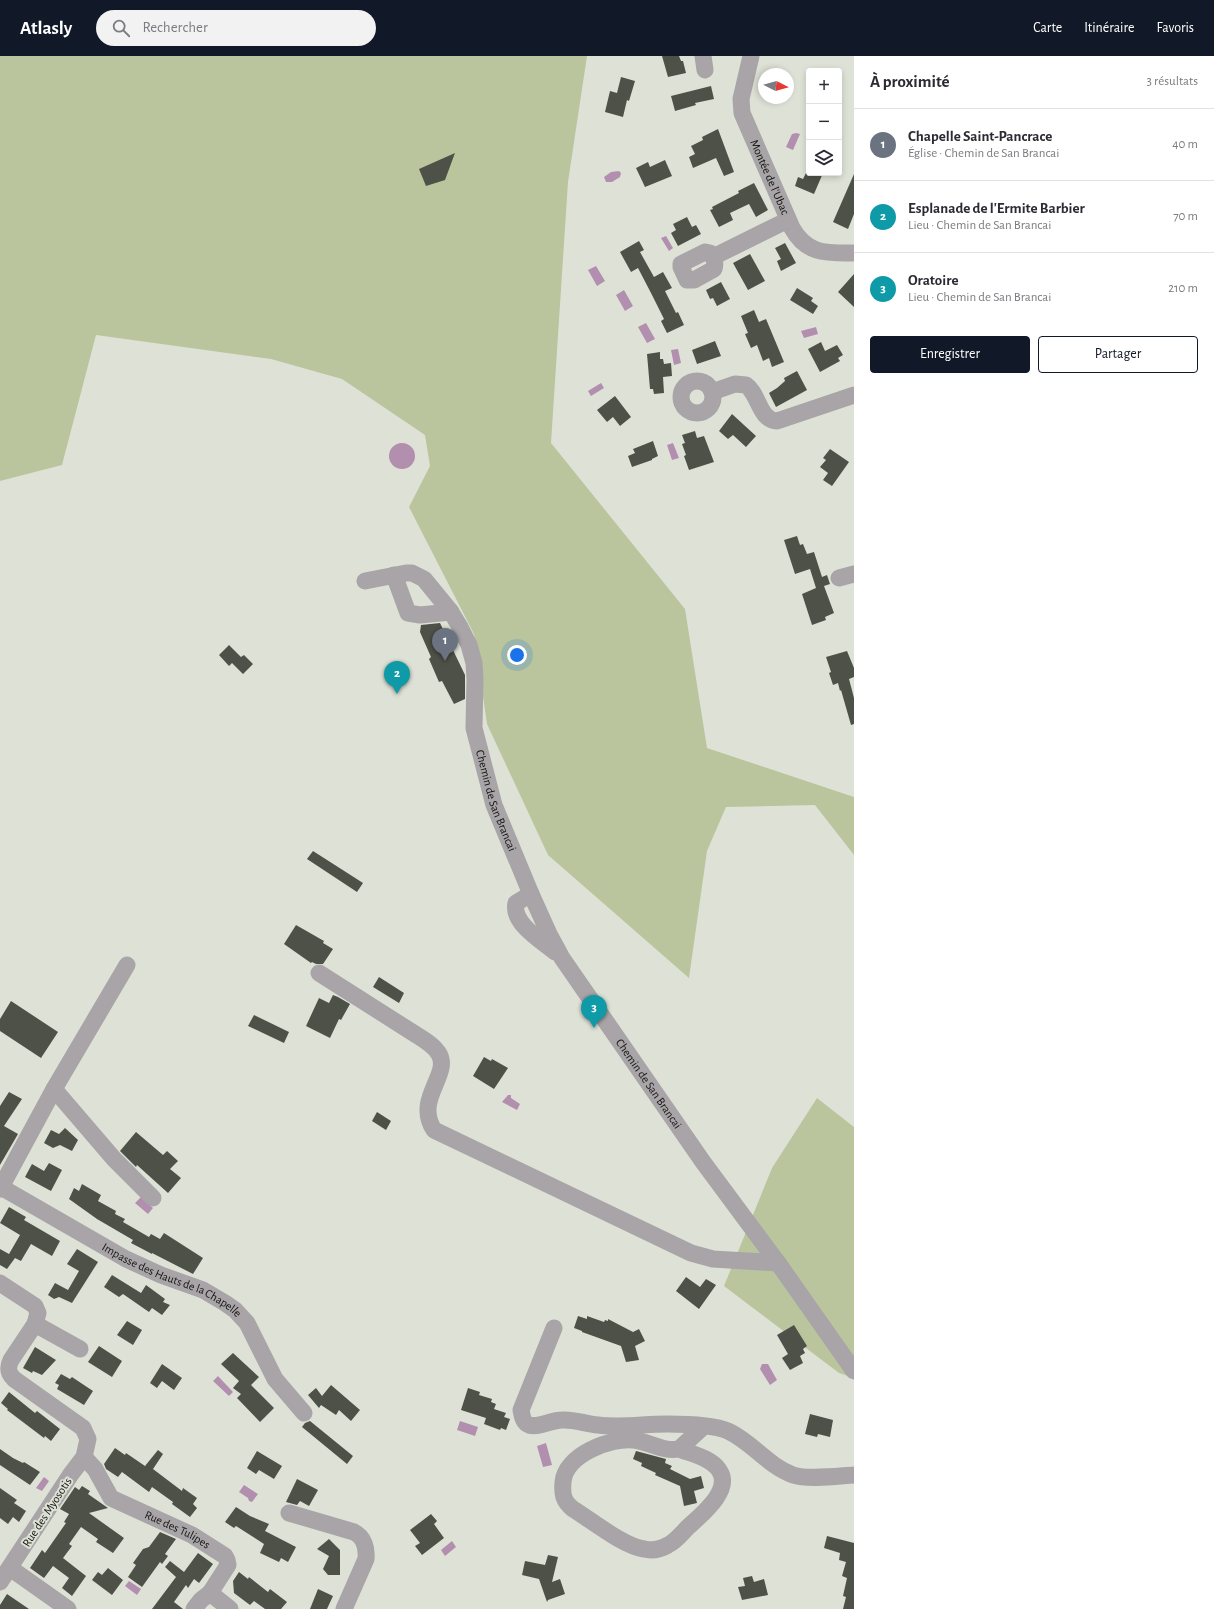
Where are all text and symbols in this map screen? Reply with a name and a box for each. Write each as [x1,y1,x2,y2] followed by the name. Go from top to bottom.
[96,10,376,46] search box
[110,17,132,39] icon: search
[20,19,72,38] text: Atlasly
[142,20,208,35] text: Rechercher
[1033,21,1062,35] text: Carte
[1084,21,1134,35] text: Itinéraire
[1156,21,1194,35] text: Favoris
[758,68,794,104] north arrow
[806,68,842,176] map controls
[806,68,842,104] button: +
[870,73,950,90] text: À proximité
[1147,75,1198,88] text: 3 résultats
[806,104,842,140] button: −
[908,129,1052,144] text: Chapelle Saint-Pancrace
[748,138,792,217] street label: Montée de l'Ubac
[881,138,885,151] text: 1
[1172,138,1198,151] text: 40 m
[806,140,842,176] button: layers
[908,147,1059,160] text: Église · Chemin de San Brancai
[908,201,1085,216] text: Esplanade de l'Ermite Barbier
[880,210,886,223] text: 2
[1173,210,1198,223] text: 70 m
[908,219,1051,232] text: Lieu · Chemin de San Brancai
[908,273,958,288] text: Oratoire
[880,282,886,295] text: 3
[1168,282,1198,295] text: 210 m
[908,291,1051,304] text: Lieu · Chemin de San Brancai
[870,336,1030,373] button: Enregistrer
[1038,336,1198,373] button: Partager
[432,628,458,661] pin: 1
[507,645,527,665] your location
[384,661,410,694] pin: 2
[474,748,519,853] street label: Chemin de San Brancai
[581,995,607,1028] pin: 3
[614,1037,684,1131] street label: Chemin de San Brancai
[100,1241,244,1319] street label: Impasse des Hauts de la Chapelle
[20,1475,75,1549] street label: Rue des Myosotis
[143,1508,212,1551] street label: Rue des Tulipes

